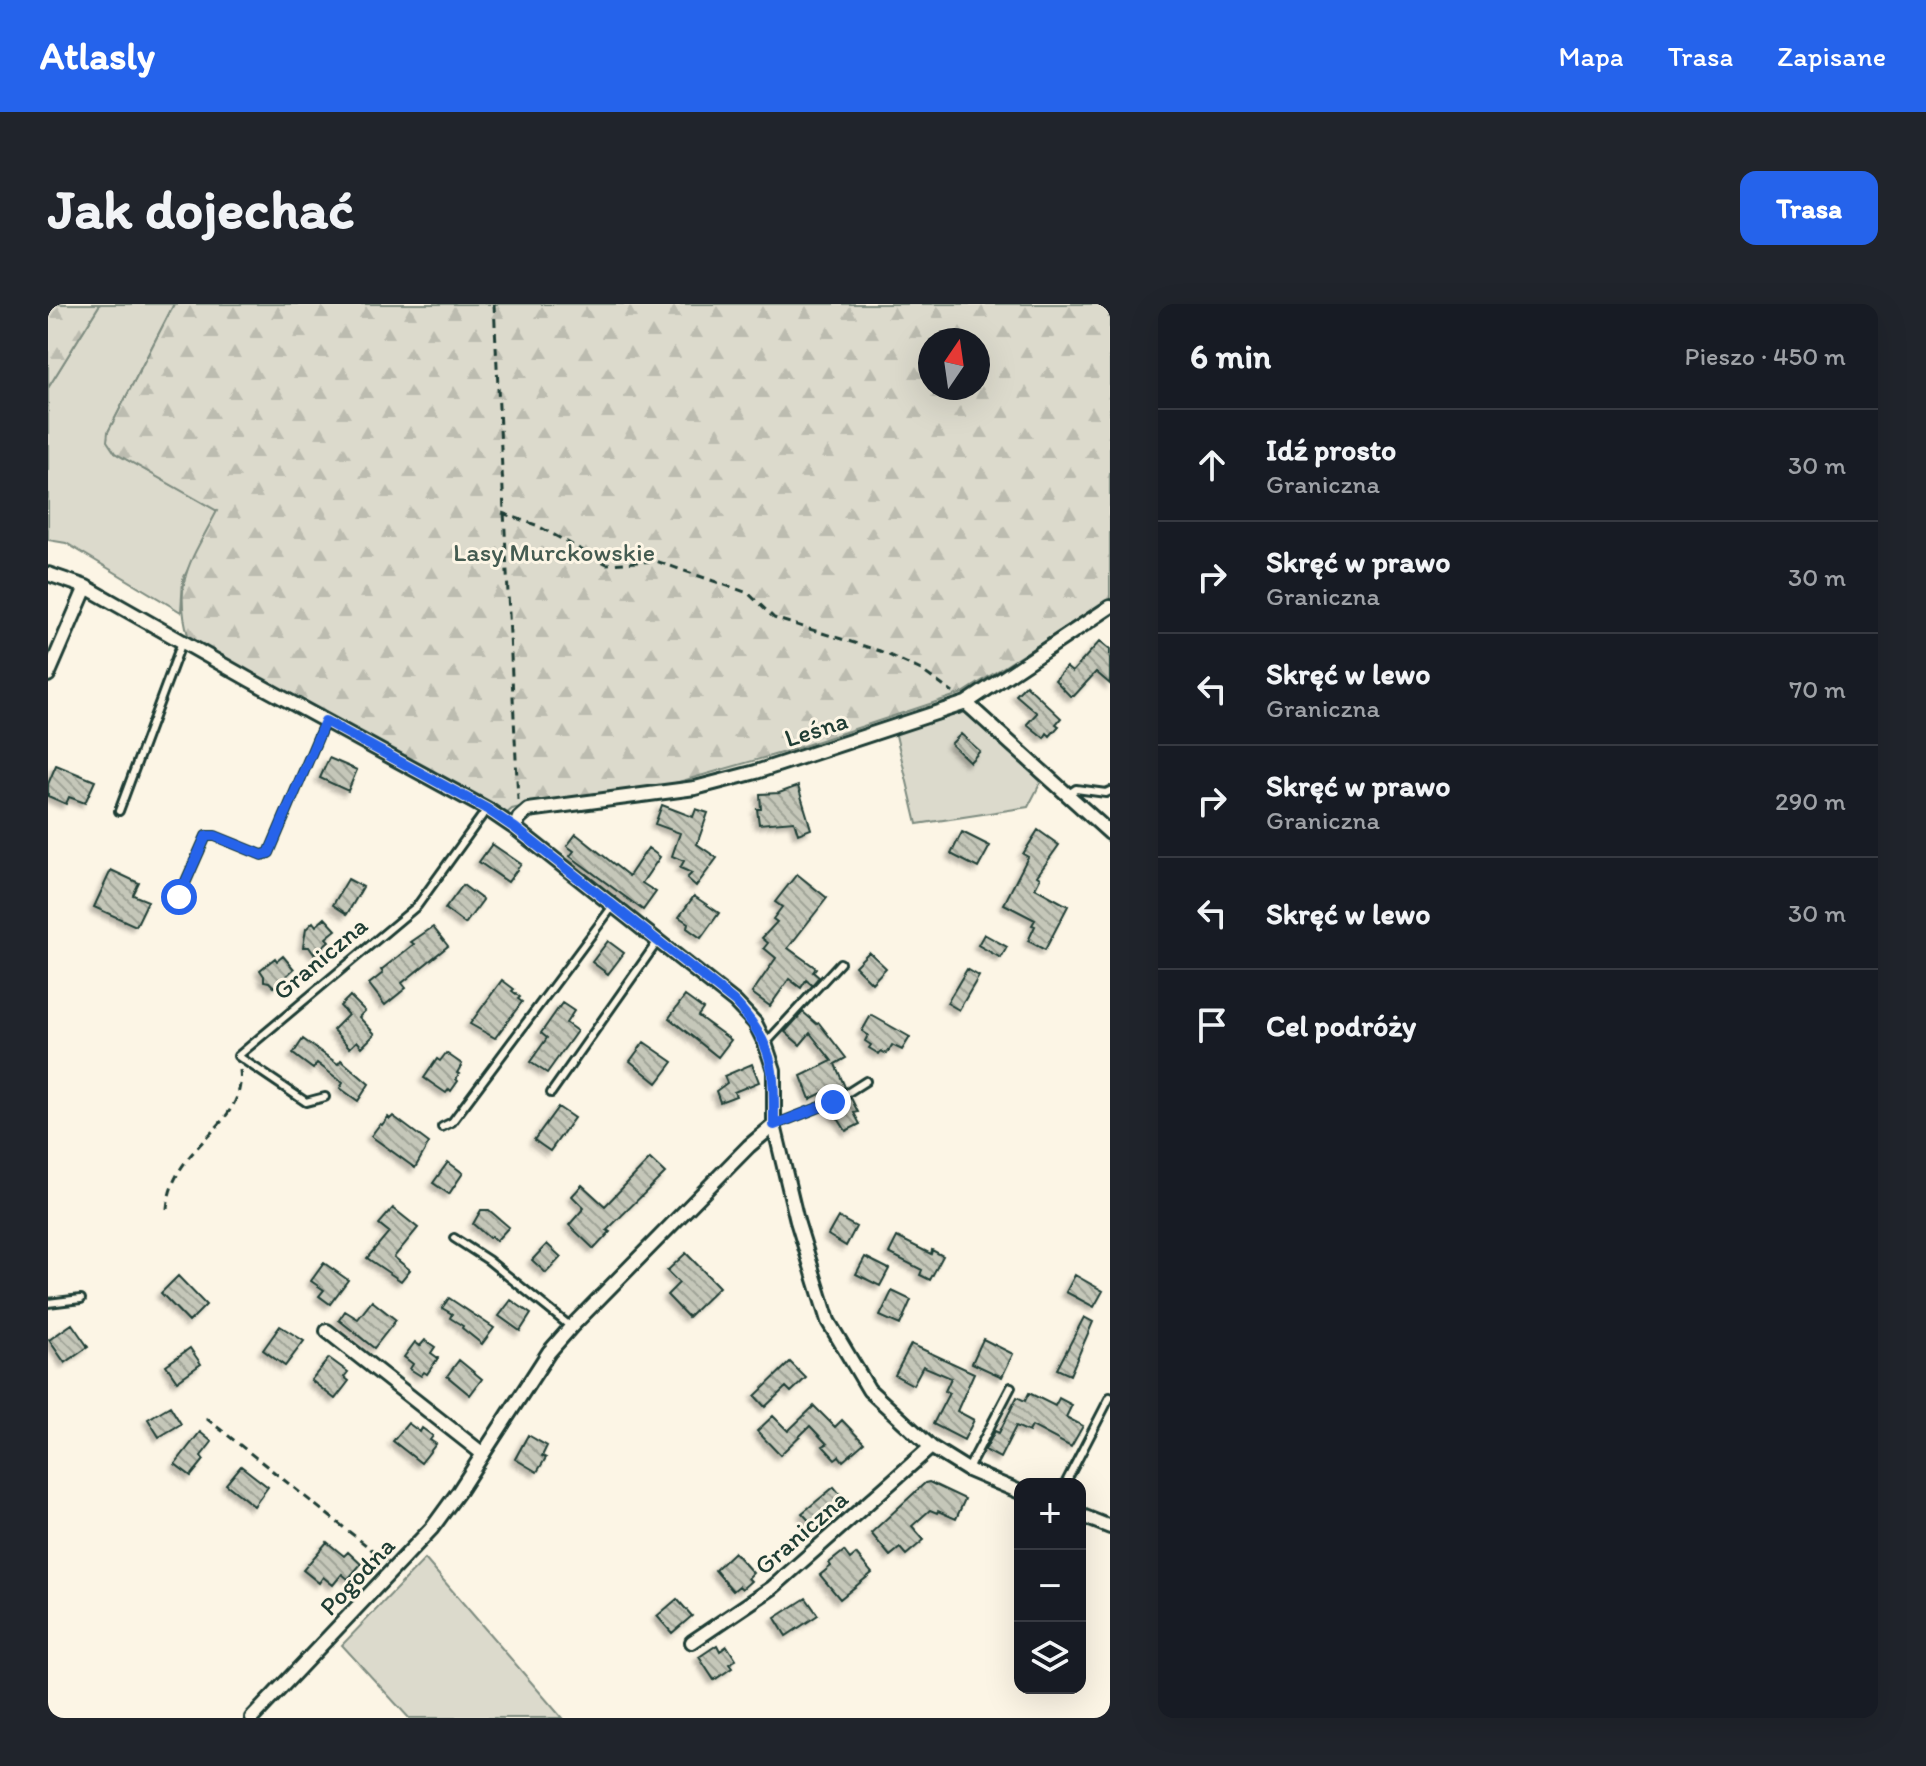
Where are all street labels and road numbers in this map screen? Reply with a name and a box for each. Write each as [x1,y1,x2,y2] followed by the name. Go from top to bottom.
[780,704,852,754] street label: Leśna
[266,909,374,1007] street label: Graniczna
[748,1482,855,1581] street label: Graniczna
[313,1530,402,1622] street label: Pogodna

